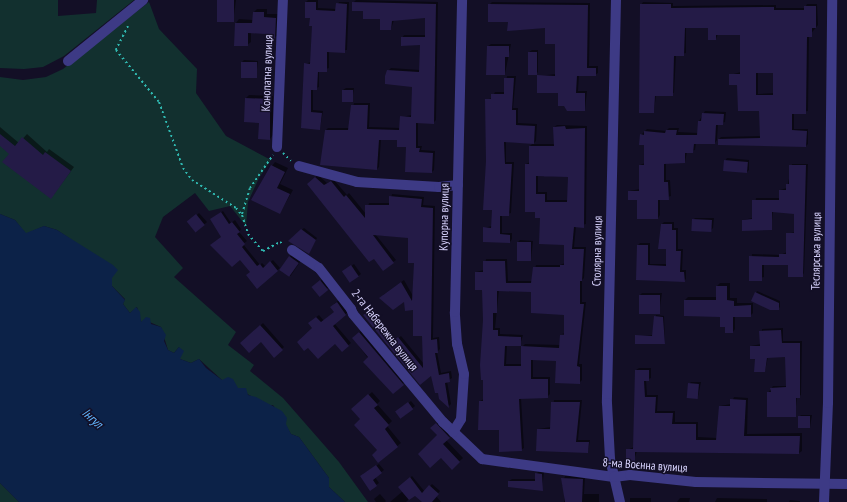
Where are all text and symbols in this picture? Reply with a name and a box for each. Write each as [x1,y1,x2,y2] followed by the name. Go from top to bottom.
[258,34,276,112] street label: Конопатна вулиця
[436,183,452,251] street label: Купорна вулиця
[808,212,824,290] street label: Теслярська вулиця
[589,216,605,286] street label: Столярна вулиця
[349,286,421,374] street label: 2-га Набережна вулиця
[78,406,106,432] water label: Інгул
[602,455,688,475] street label: 8-ма Воєнна вулиця

